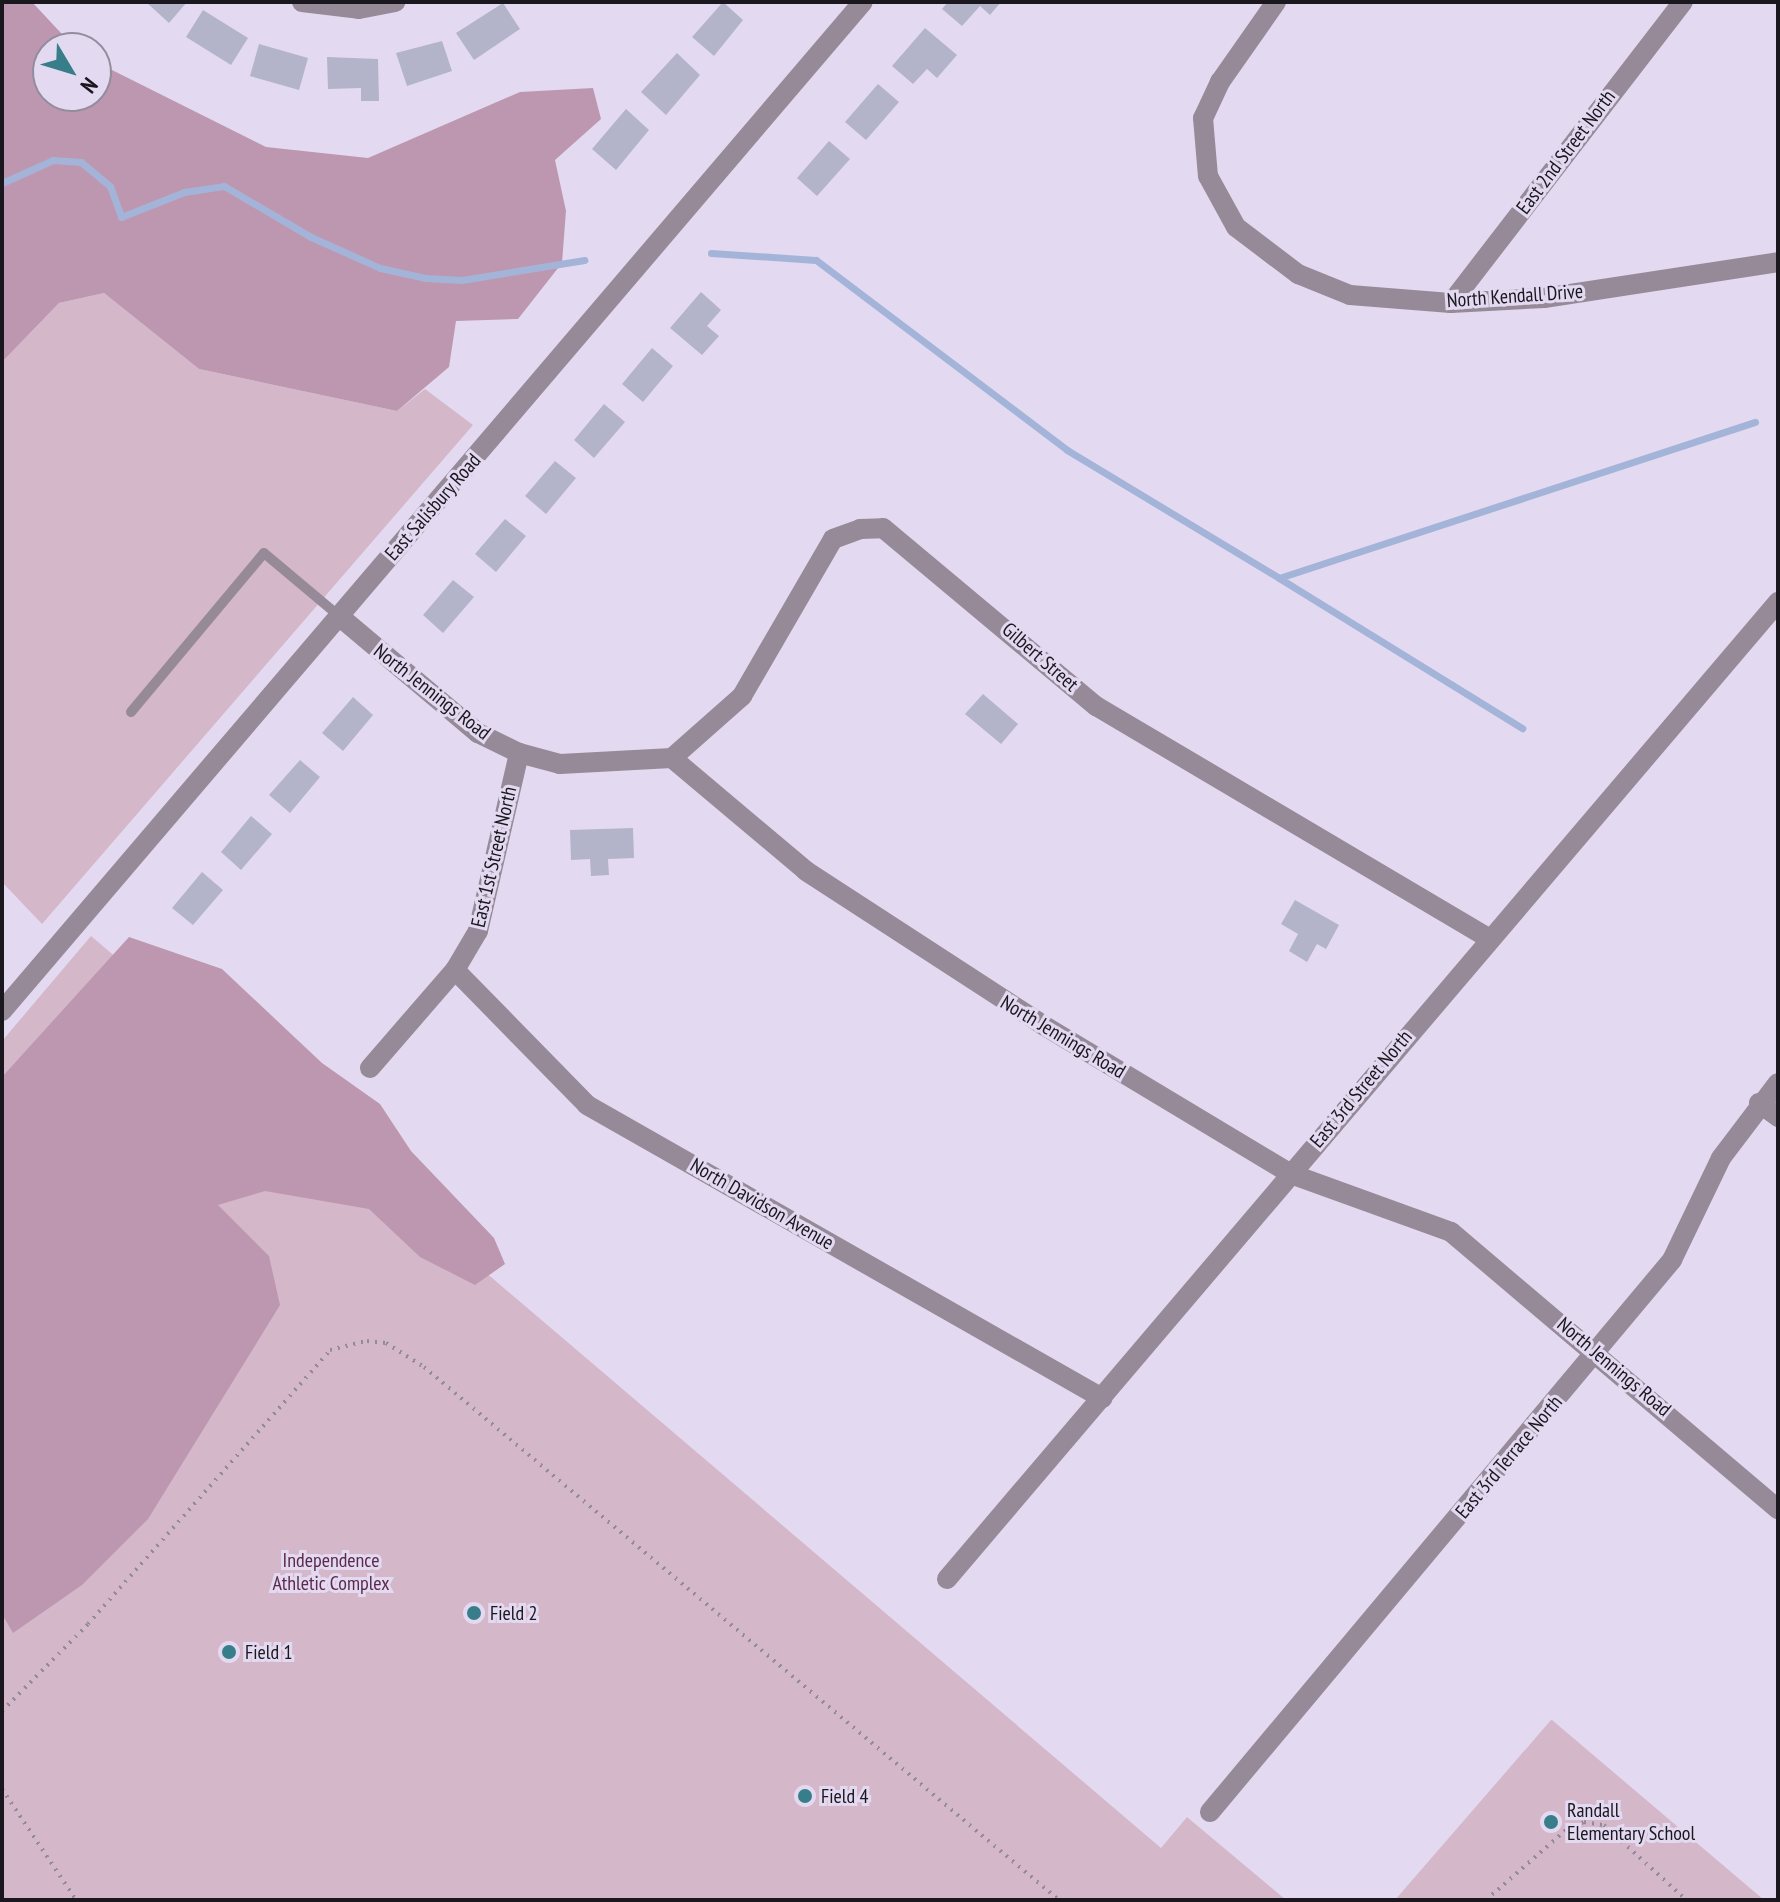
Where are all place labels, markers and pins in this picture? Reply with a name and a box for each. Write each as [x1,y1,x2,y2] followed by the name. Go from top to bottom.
[490,1601,537,1625] place label: Field 2
[465,1604,483,1622] marker: Field 2
[245,1640,292,1664] place label: Field 1
[220,1643,238,1661] marker: Field 1
[821,1784,868,1808] place label: Field 4
[796,1787,814,1805] marker: Field 4
[1567,1798,1696,1845] place label: Randall Elementary School
[1542,1813,1560,1831] marker: Randall Elementary School

